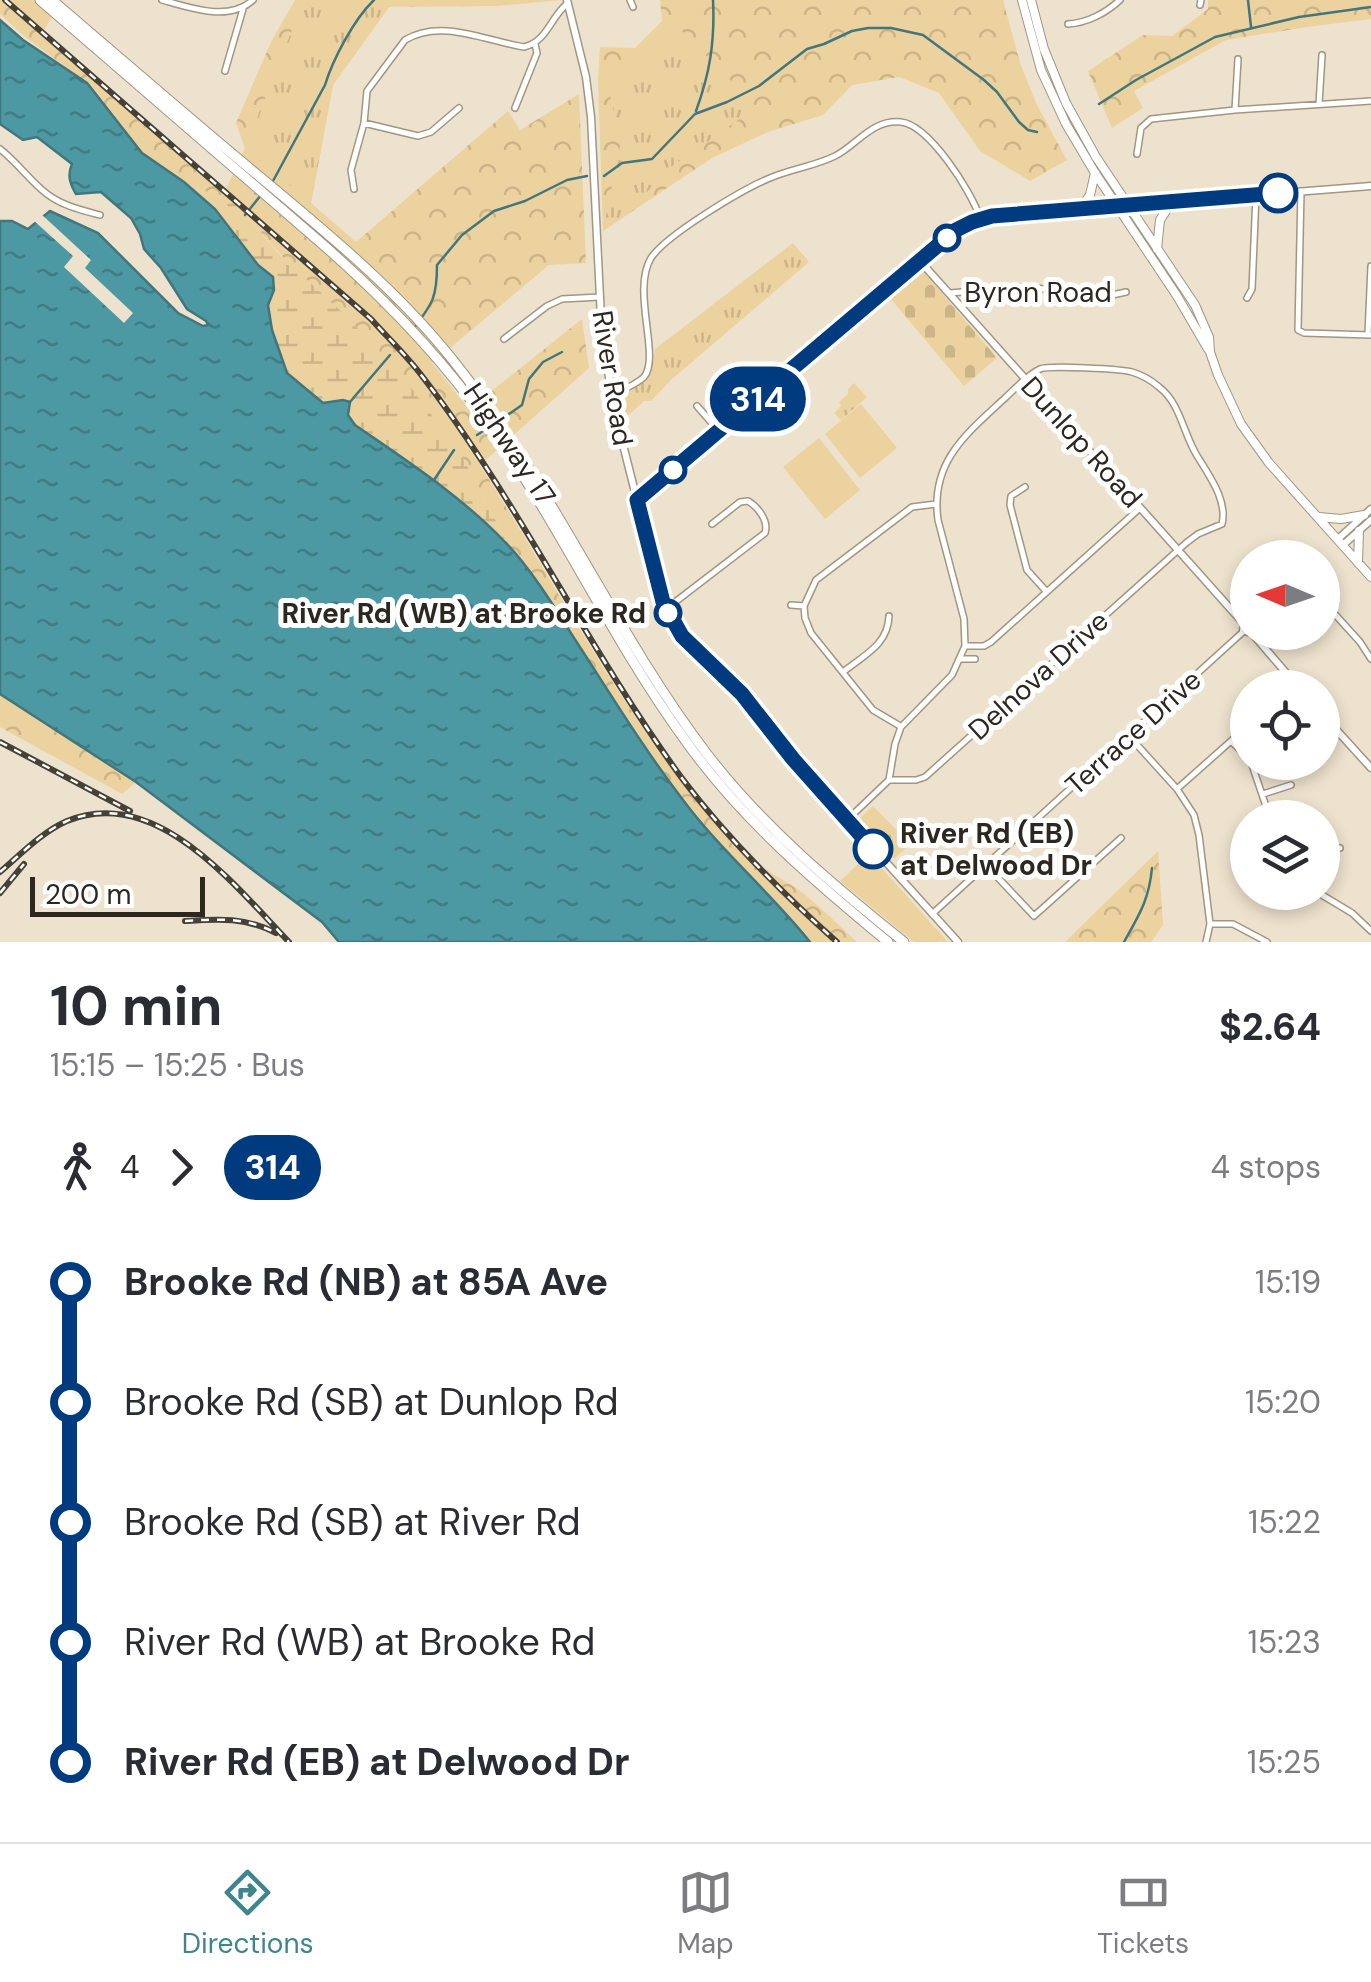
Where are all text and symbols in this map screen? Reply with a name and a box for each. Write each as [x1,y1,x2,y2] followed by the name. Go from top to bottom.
[1259,174,1297,212] unlabelled marker
[934,225,960,251] unlabelled marker
[964,274,1112,311] street label: Byron Road
[584,308,641,448] street label: River Road
[700,366,816,432] line badge: 314
[1013,369,1150,516] street label: Dunlop Road
[455,376,564,513] street label: Highway 17
[730,376,786,422] text: 314
[660,457,686,483] unlabelled marker
[1230,540,1340,650] north arrow
[1230,540,1340,910] map controls
[281,595,646,632] place label: River Rd (WB) at Brooke Rd
[655,600,681,626] marker: River Rd (WB) at Brooke Rd
[960,603,1116,748] street label: Delnova Drive
[1058,662,1209,803] street label: Terrace Drive
[1230,670,1340,780] button: locate
[1230,800,1340,910] button: layers
[900,815,1092,884] place label: River Rd (EB) at Delwood Dr
[854,830,892,868] marker: River Rd (EB) at Delwood Dr
[30,872,205,916] scale bar
[45,876,132,913] text: 200 m
[50,970,222,1042] text: 10 min
[1219,1002,1321,1052] text: $2.64
[50,1044,305,1086] text: 15:15 – 15:25 · Bus
[50,1140,105,1195] icon: walk
[154,1140,209,1195] icon: forward
[244,1144,301,1190] text: 314
[120,1146,139,1188] text: 4
[1211,1146,1321,1188] text: 4 stops
[124,1257,608,1307] text: Brooke Rd (NB) at 85A Ave
[1255,1261,1321,1303] text: 15:19
[124,1377,619,1427] text: Brooke Rd (SB) at Dunlop Rd
[1245,1381,1321,1423] text: 15:20
[124,1497,581,1547] text: Brooke Rd (SB) at River Rd
[1248,1501,1321,1543] text: 15:22
[124,1617,595,1667] text: River Rd (WB) at Brooke Rd
[1248,1621,1321,1663] text: 15:23
[124,1737,630,1787] text: River Rd (EB) at Delwood Dr
[1247,1741,1321,1783] text: 15:25
[182,1865,314,1962] tab: Directions
[677,1865,734,1962] tab: Map
[1097,1865,1189,1962] tab: Tickets

